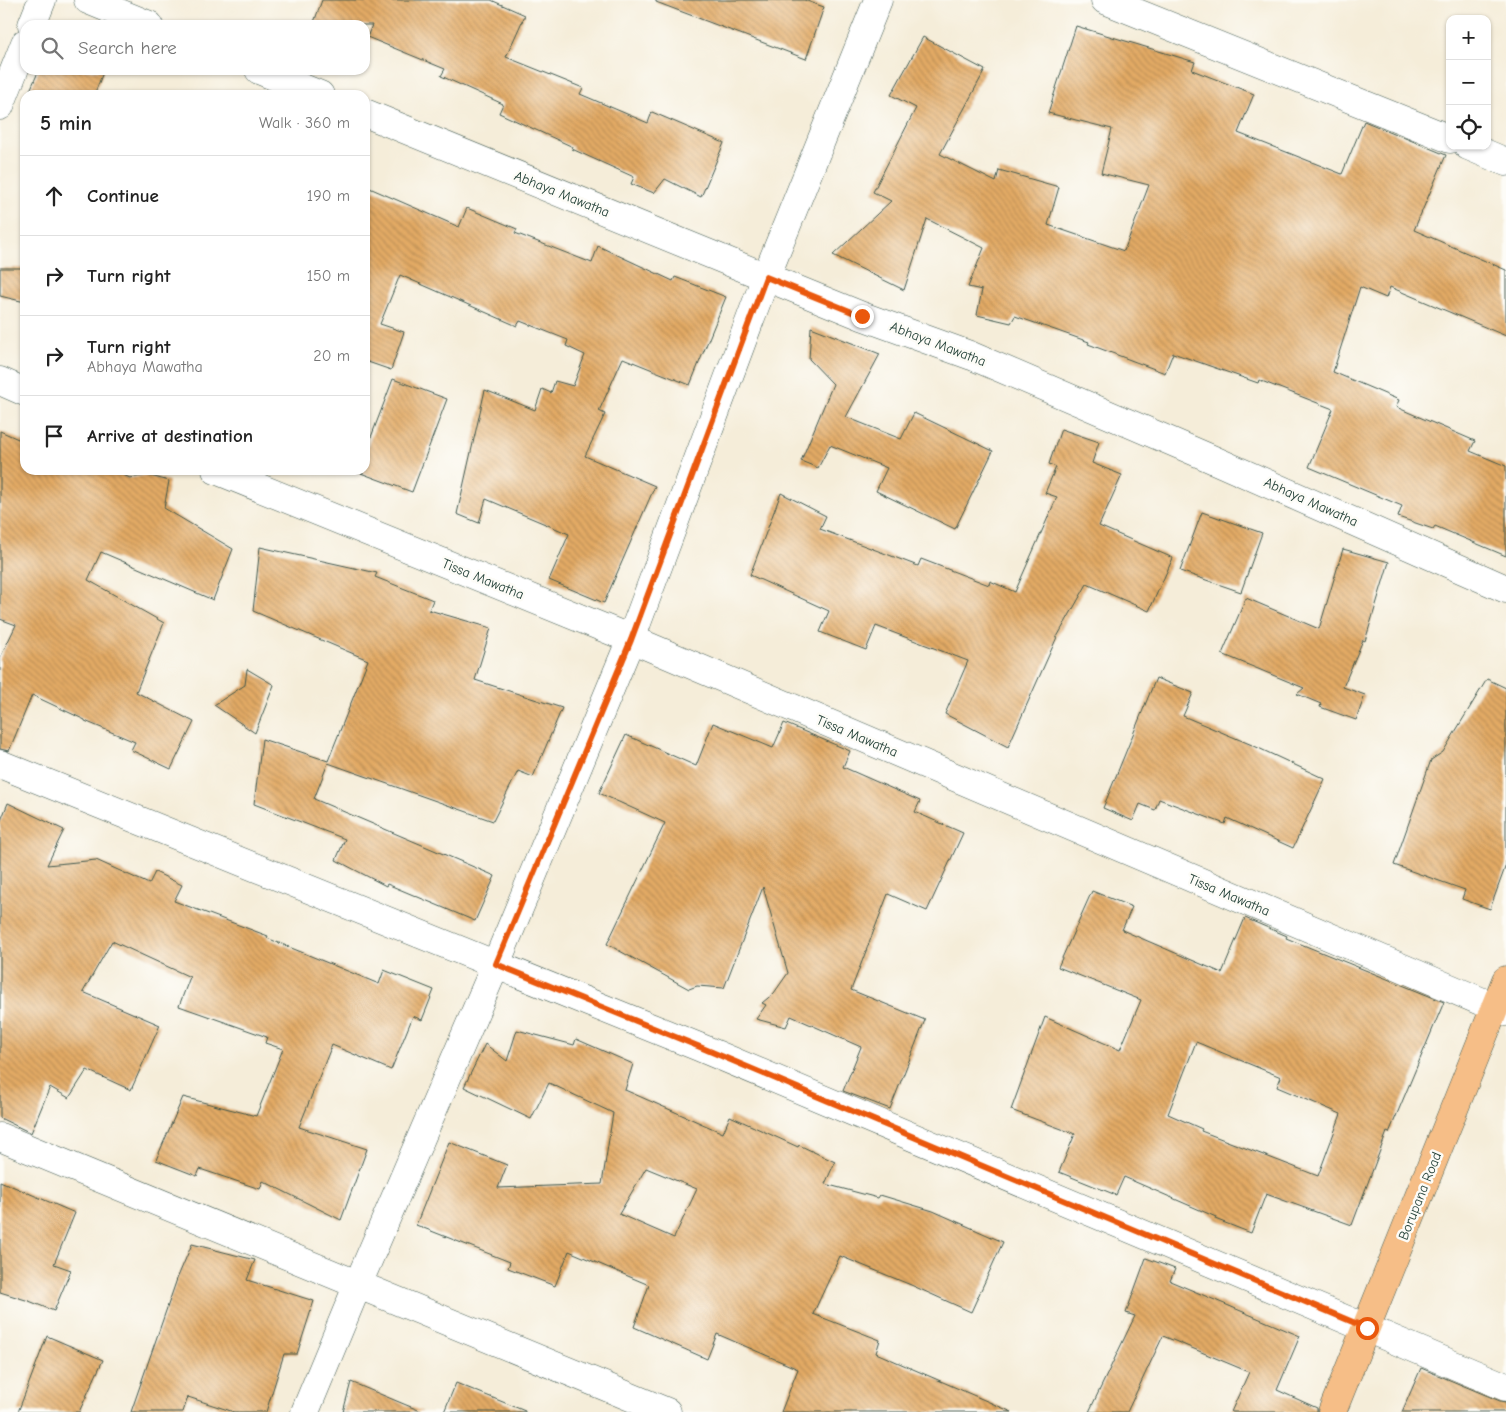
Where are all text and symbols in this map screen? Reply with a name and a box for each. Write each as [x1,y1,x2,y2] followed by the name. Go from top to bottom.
[1446,15,1491,150] map controls
[1446,15,1491,60] button: +
[20,20,370,75] search box
[38,34,66,62] icon: search
[78,37,177,59] text: Search here
[1446,60,1491,105] button: −
[1446,105,1491,150] button: locate
[40,111,92,135] text: 5 min
[259,114,350,132] text: Walk · 360 m
[512,167,612,221] street label: Abhaya Mawatha
[40,182,68,210] icon: ahead
[87,185,159,207] text: Continue
[307,187,350,205] text: 190 m
[40,262,68,290] icon: right
[87,265,171,287] text: Turn right
[307,267,350,285] text: 150 m
[851,305,874,328] route end
[888,318,988,370] street label: Abhaya Mawatha
[87,336,171,358] text: Turn right
[40,342,68,370] icon: right
[313,347,350,365] text: 20 m
[87,358,203,376] text: Abhaya Mawatha
[40,422,68,450] icon: arrive
[87,425,253,447] text: Arrive at destination
[1261,474,1361,530] street label: Abhaya Mawatha
[439,555,527,603] street label: Tissa Mawatha
[814,711,900,761] street label: Tissa Mawatha
[1186,870,1272,920] street label: Tissa Mawatha
[1395,1150,1445,1242] street label: Borupana Road
[1356,1317,1379,1340] route start

